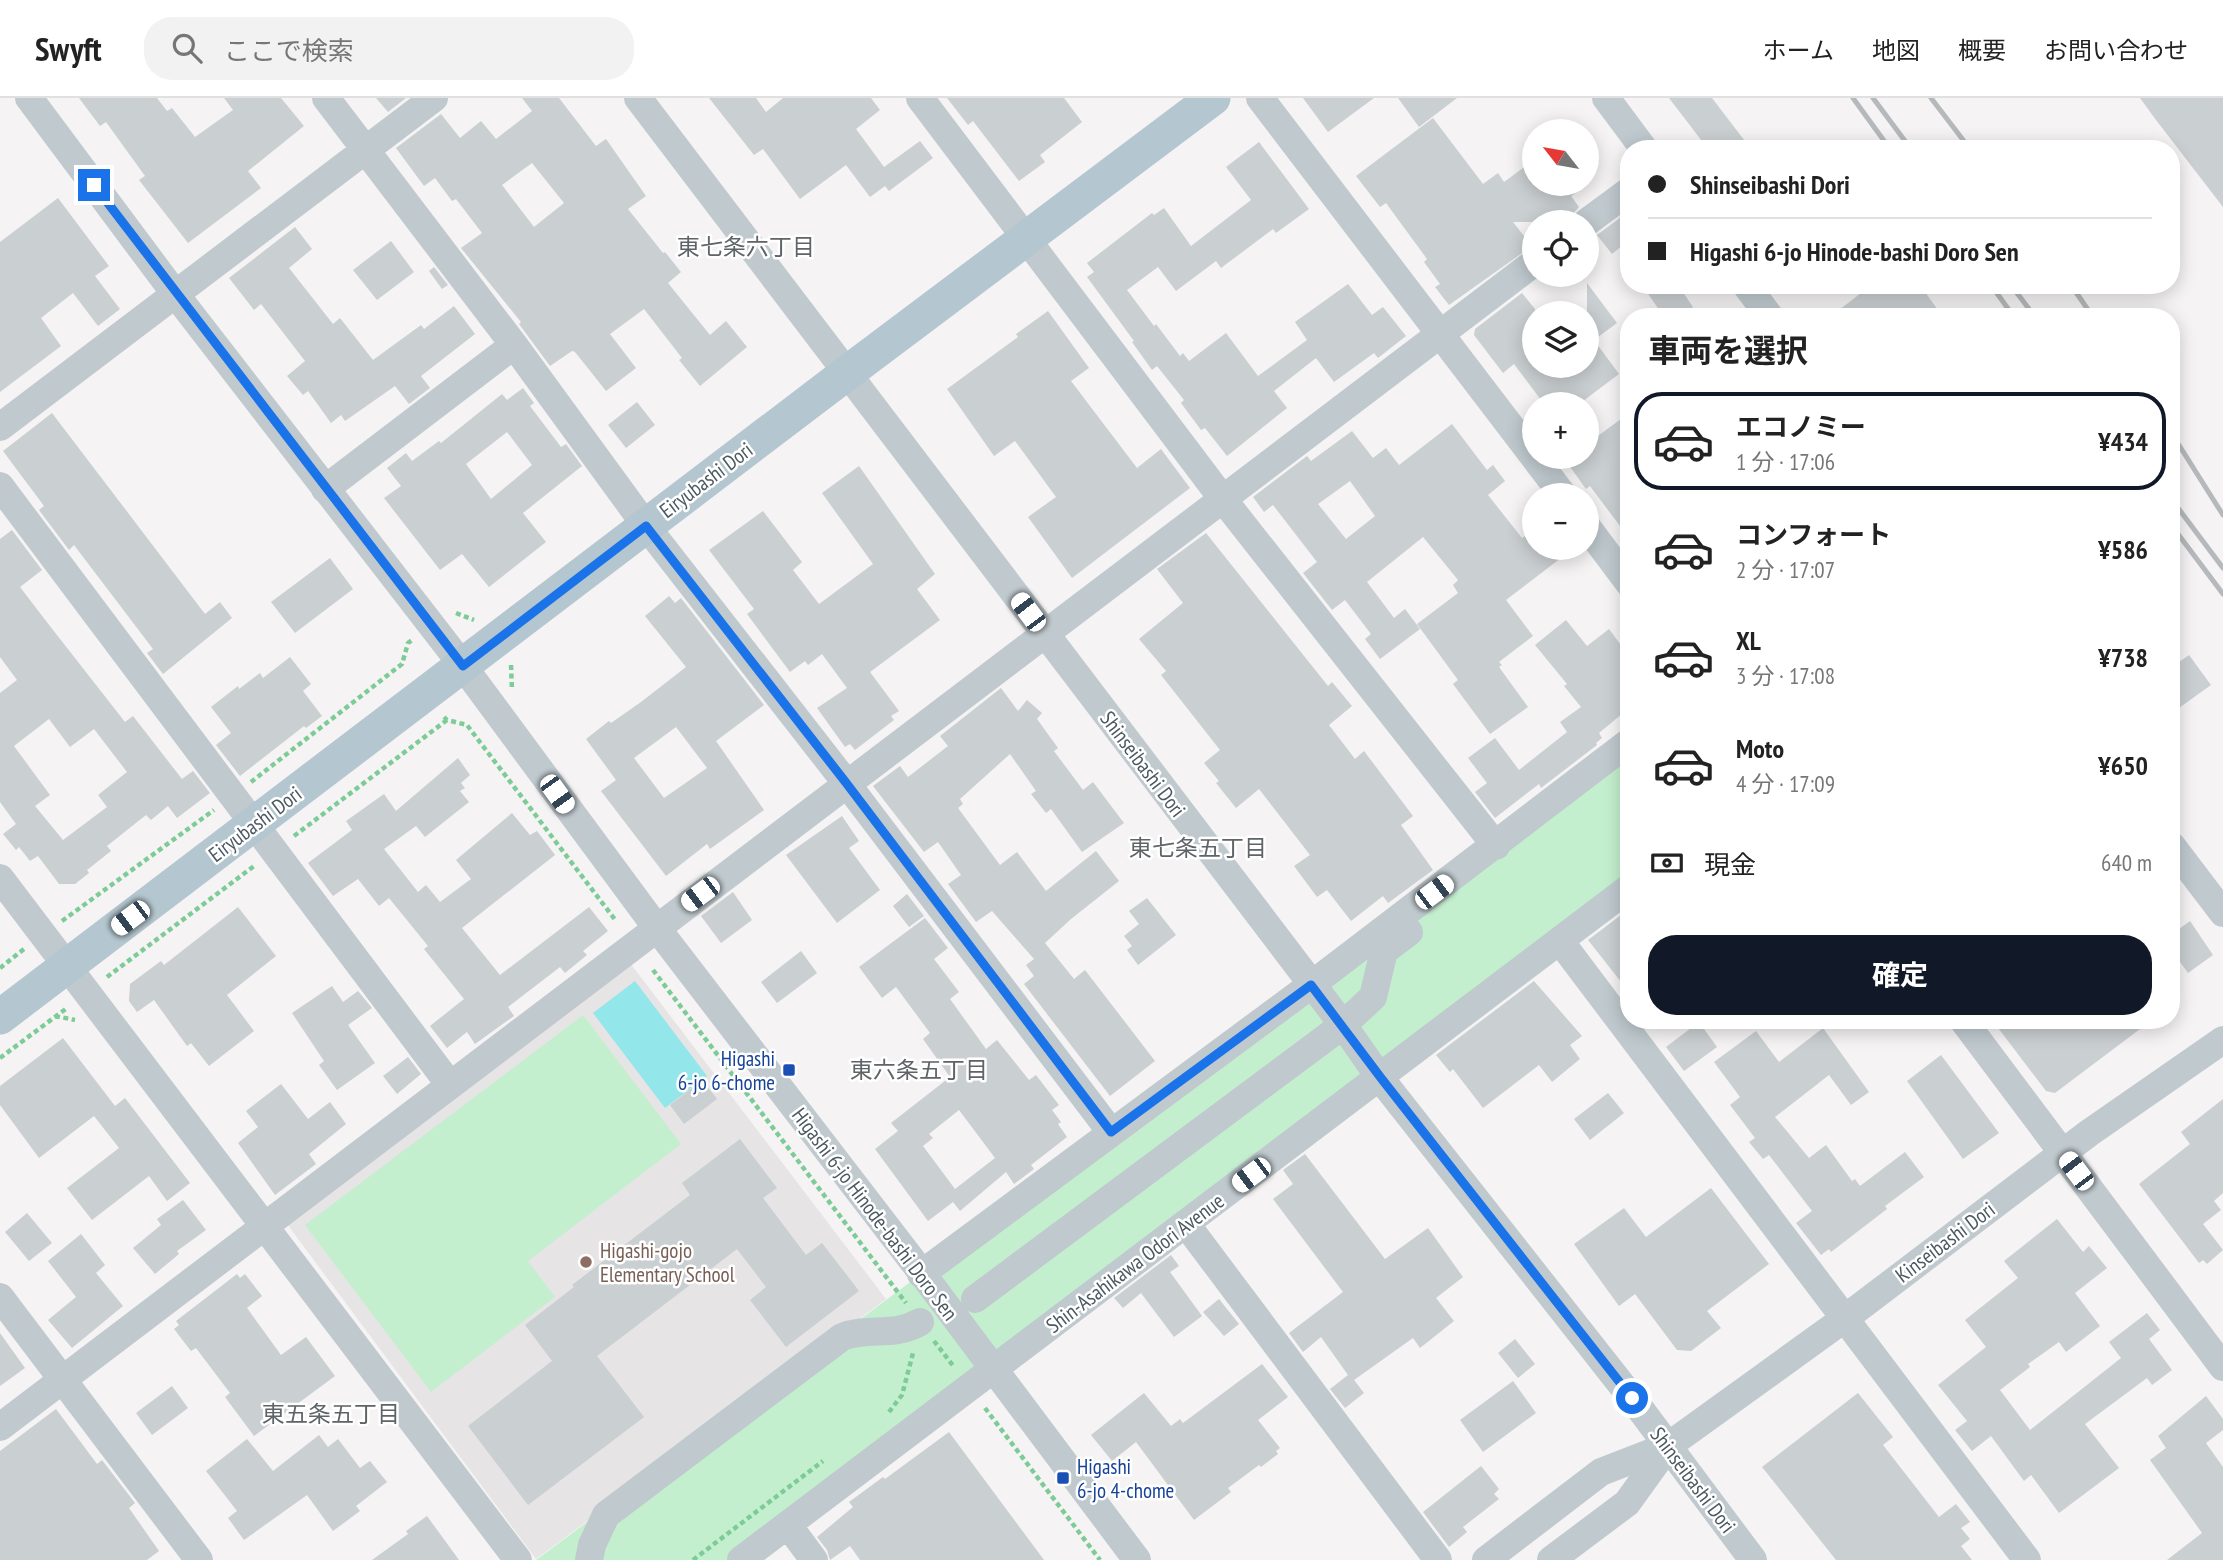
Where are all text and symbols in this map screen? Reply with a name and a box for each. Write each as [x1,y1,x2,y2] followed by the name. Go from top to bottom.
[144,17,634,80] search box
[35,27,102,70] text: Swyft
[168,29,206,67] icon: search
[224,34,354,67] text: ここで検索
[1763,35,1834,66] text: ホーム
[1872,35,1920,66] text: 地図
[1958,35,2006,66] text: 概要
[2044,35,2188,66] text: お問い合わせ
[1522,119,1600,196] north arrow
[1522,119,1599,560] map controls
[1690,168,1850,201] text: Shinseibashi Dori
[78,169,110,201] route end
[1522,210,1599,287] button: locate
[677,232,815,261] district label: 東七条六丁目
[1690,235,2019,268] text: Higashi 6-jo Hinode-bashi Doro Sen
[1522,301,1599,378] button: layers
[1648,329,1808,371] text: 車両を選択
[1522,392,1599,469] button: +
[1652,410,1715,473] icon: car
[1736,410,1866,443] text: エコノミー
[2098,425,2148,458] text: ¥434
[654,436,758,524] street label: Eiryubashi Dori
[1736,447,1835,476] text: 1 分 · 17:06
[1522,483,1599,560] button: −
[1652,518,1715,581] icon: car
[1736,518,1891,551] text: コンフォート
[2098,533,2148,566] text: ¥586
[1736,555,1835,584] text: 2 分 · 17:07
[1007,589,1050,635] car
[1736,624,1761,657] text: XL
[1652,626,1715,689] icon: car
[2098,641,2148,674] text: ¥738
[1736,661,1835,690] text: 3 分 · 17:08
[1094,706,1192,822] street label: Shinseibashi Dori
[1736,732,1784,765] text: Moto
[1652,734,1715,797] icon: car
[2098,749,2148,782] text: ¥650
[1736,769,1835,798] text: 4 分 · 17:09
[537,771,578,817] car
[203,780,307,868] street label: Eiryubashi Dori
[1129,833,1267,862] district label: 東七条五丁目
[1648,844,1686,882] icon: cash
[1704,848,1756,881] text: 現金
[2101,848,2152,877] text: 640 m
[1411,871,1458,913] car
[677,873,724,915] car
[107,897,154,939] car
[1648,935,2152,1015] button: 確定
[678,1045,775,1096] place label: Higashi 6-jo 6-chome
[850,1055,988,1084] district label: 東六条五丁目
[781,1062,797,1078] marker: Higashi 6-jo 6-chome
[786,1102,964,1326] street label: Higashi 6-jo Hinode-bashi Doro Sen
[2055,1148,2098,1194] car
[1228,1154,1275,1196] car
[1041,1187,1229,1339] street label: Shin-Asahikawa Odori Avenue
[1890,1196,2000,1288] street label: Kinseibashi Dori
[600,1237,735,1288] place label: Higashi-gojo Elementary School
[578,1254,594,1270] marker: Higashi-gojo Elementary School
[1616,1382,1648,1414] route start
[262,1399,400,1428] district label: 東五条五丁目
[1644,1422,1742,1538] street label: Shinseibashi Dori
[1077,1453,1174,1504] place label: Higashi 6-jo 4-chome
[1055,1470,1071,1486] marker: Higashi 6-jo 4-chome

